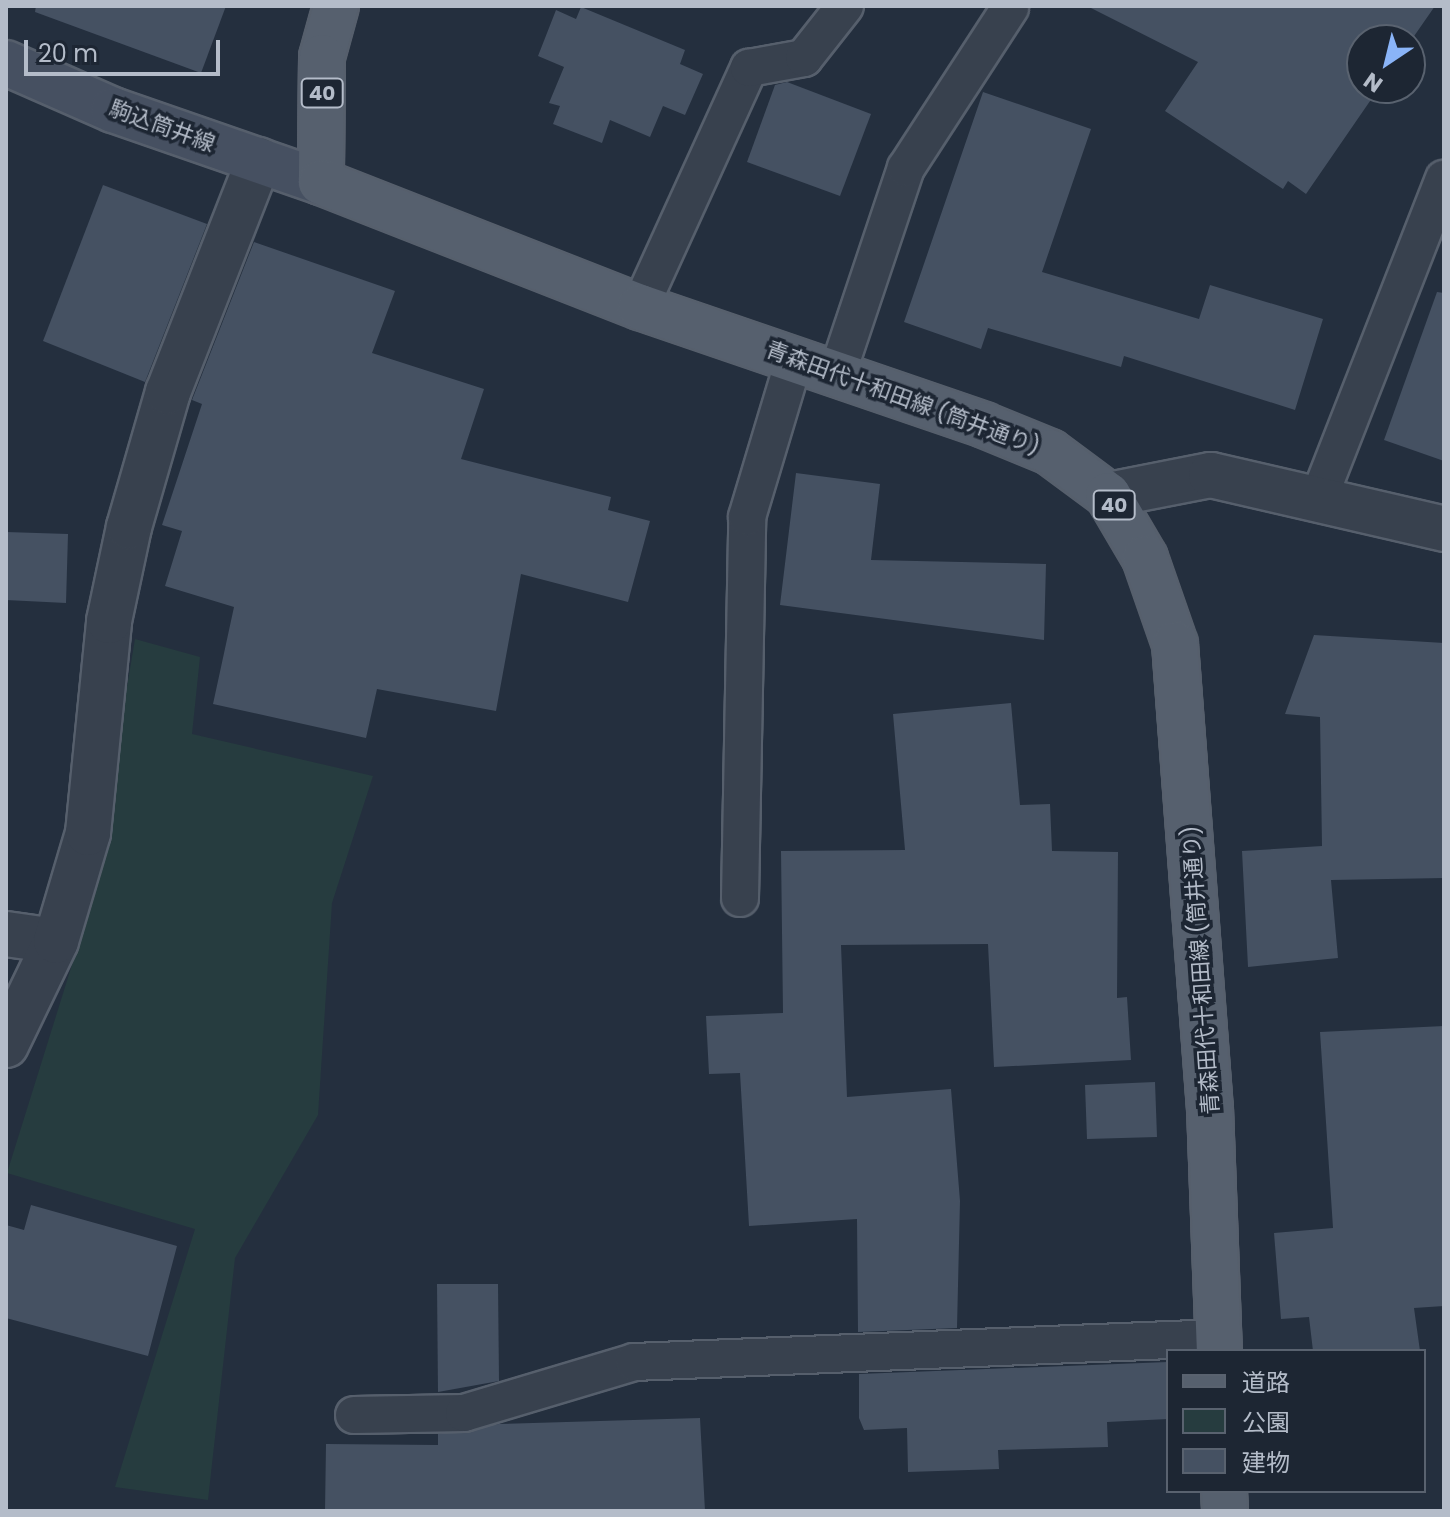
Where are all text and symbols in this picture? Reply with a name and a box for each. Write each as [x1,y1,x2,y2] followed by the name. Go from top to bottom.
[28,24,224,74] scale bar
[1346,24,1426,104] north arrow
[38,37,98,70] text: 20 m
[1357,65,1389,100] text: N
[300,77,344,109] road number: 40
[106,95,218,157] street label: 駒込筒井線
[762,336,1044,460] street label: 青森田代十和田線 (筒井通り)
[1092,489,1136,521] road number: 40
[1178,825,1224,1115] street label: 青森田代十和田線 (筒井通り)
[1166,1349,1426,1493] legend
[1242,1366,1290,1399] text: 道路
[1242,1406,1290,1439] text: 公園
[1242,1446,1290,1479] text: 建物

